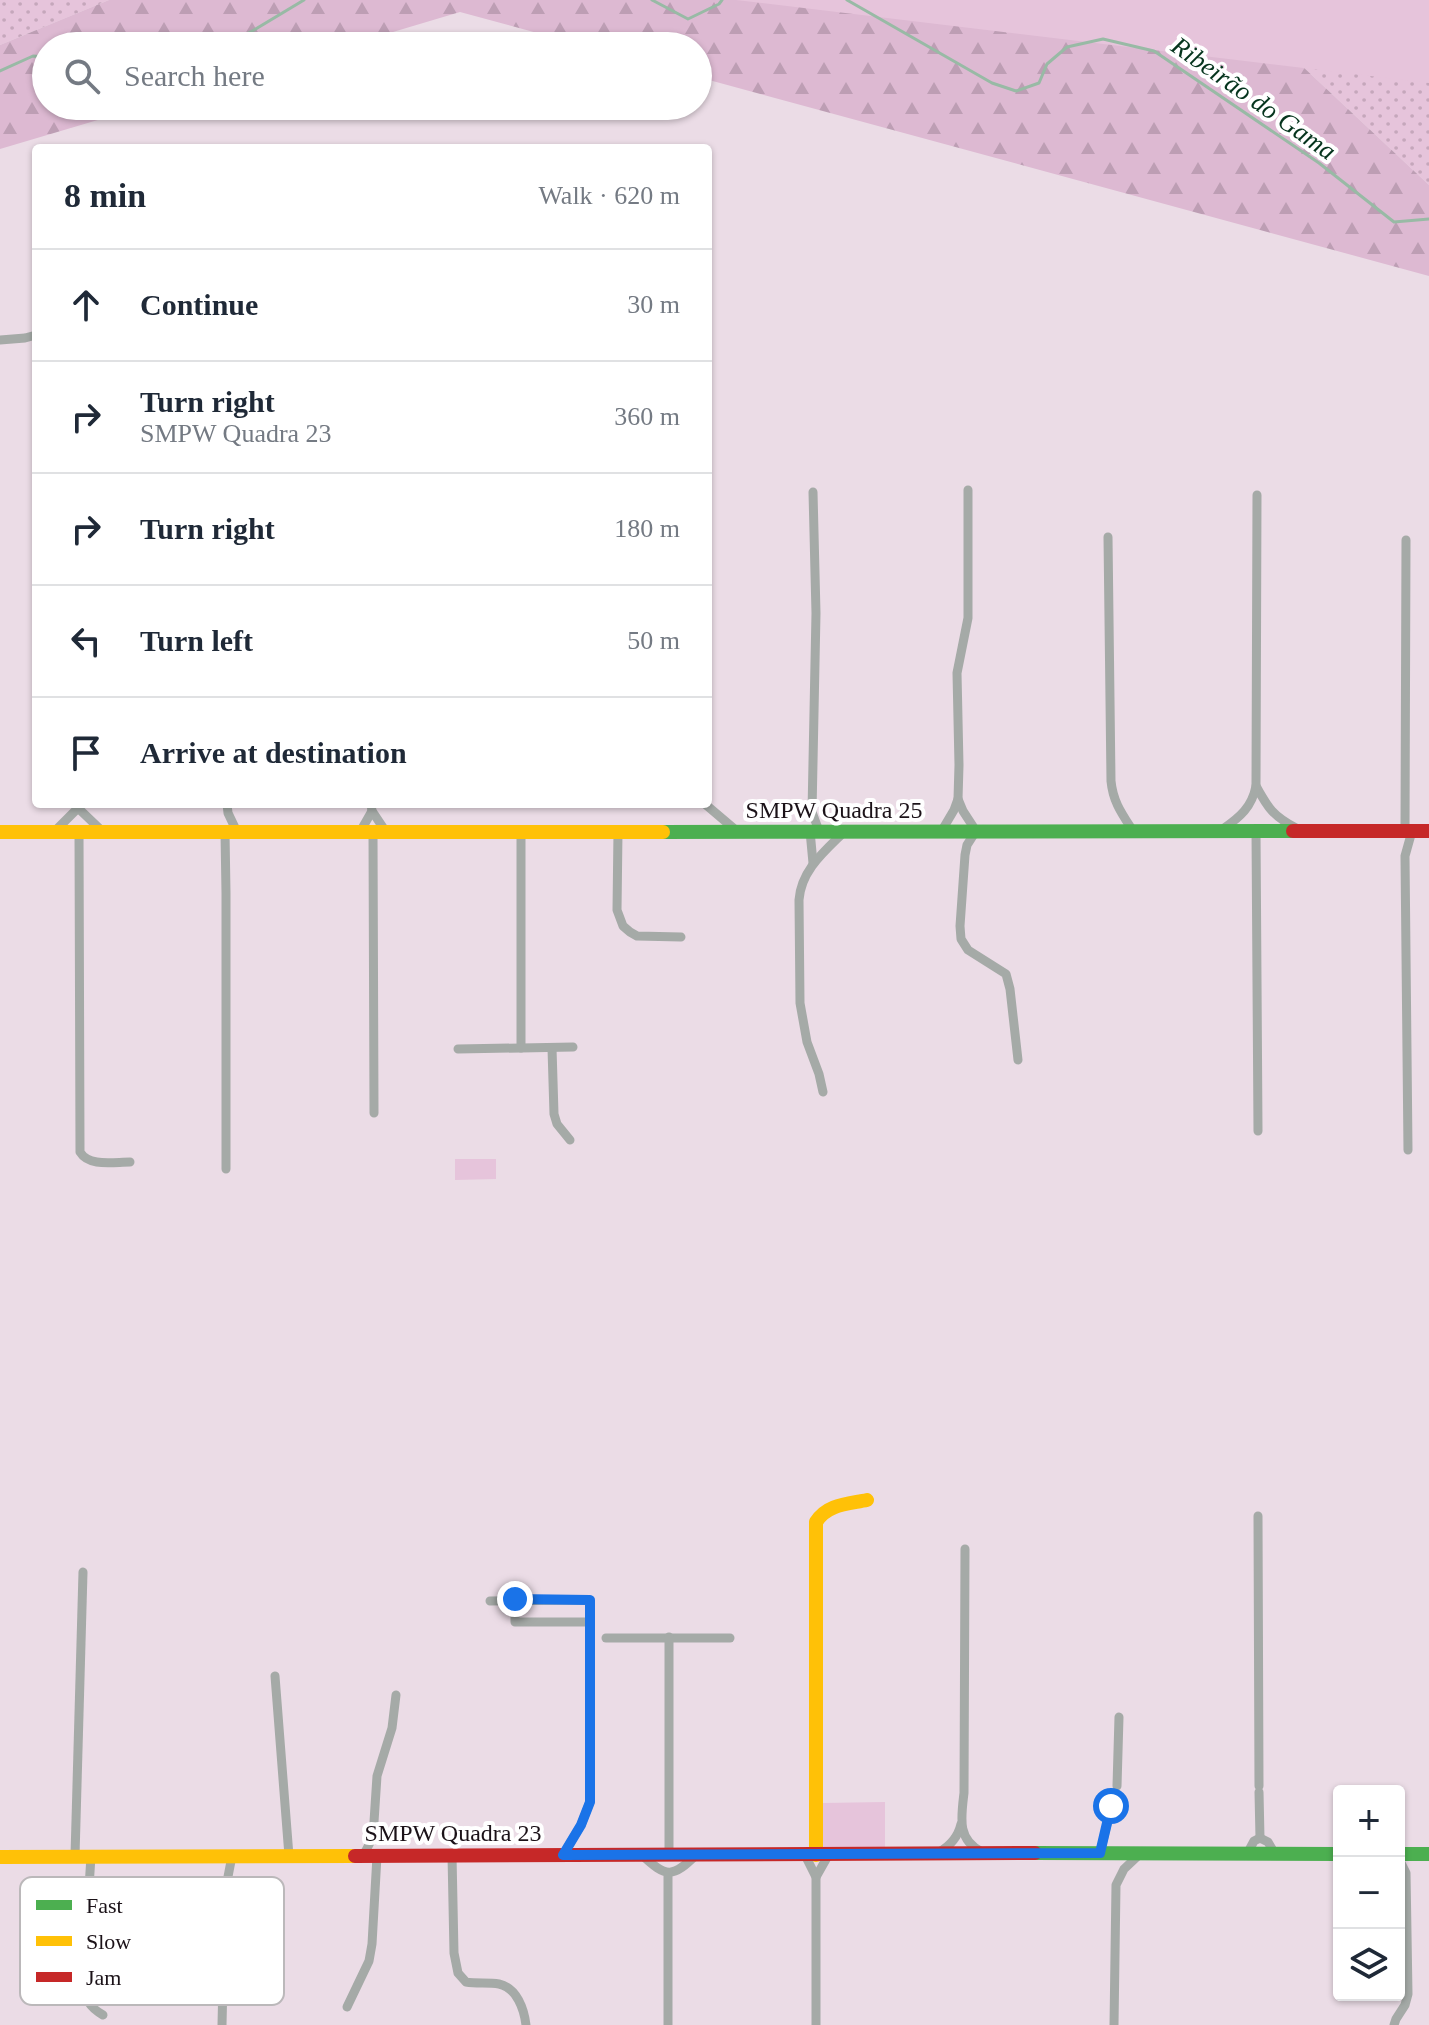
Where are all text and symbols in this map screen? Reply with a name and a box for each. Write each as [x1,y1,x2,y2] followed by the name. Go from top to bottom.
[1165,30,1341,166] water label: Ribeirão do Gama
[32,32,712,120] search box
[60,54,104,98] icon: search
[124,59,265,92] text: Search here
[64,177,146,214] text: 8 min
[538,181,680,210] text: Walk · 620 m
[64,283,108,327] icon: ahead
[140,288,258,321] text: Continue
[627,290,680,319] text: 30 m
[140,385,275,418] text: Turn right
[64,395,108,439] icon: right
[614,402,680,431] text: 360 m
[140,419,332,448] text: SMPW Quadra 23
[64,507,108,551] icon: right
[140,512,275,545] text: Turn right
[614,514,680,543] text: 180 m
[64,619,108,663] icon: left
[140,624,253,657] text: Turn left
[627,626,680,655] text: 50 m
[64,731,108,775] icon: arrive
[140,736,407,769] text: Arrive at destination
[746,797,922,823] street label: SMPW Quadra 25
[497,1581,533,1617] route end
[1333,1785,1405,2001] map controls
[1333,1785,1405,1857] button: +
[1093,1788,1129,1824] route start
[365,1820,541,1846] street label: SMPW Quadra 23
[1333,1857,1405,1929] button: −
[20,1877,284,2005] legend
[86,1893,123,1918] text: Fast
[86,1929,131,1954] text: Slow
[1333,1929,1405,2001] button: layers
[86,1965,121,1990] text: Jam

